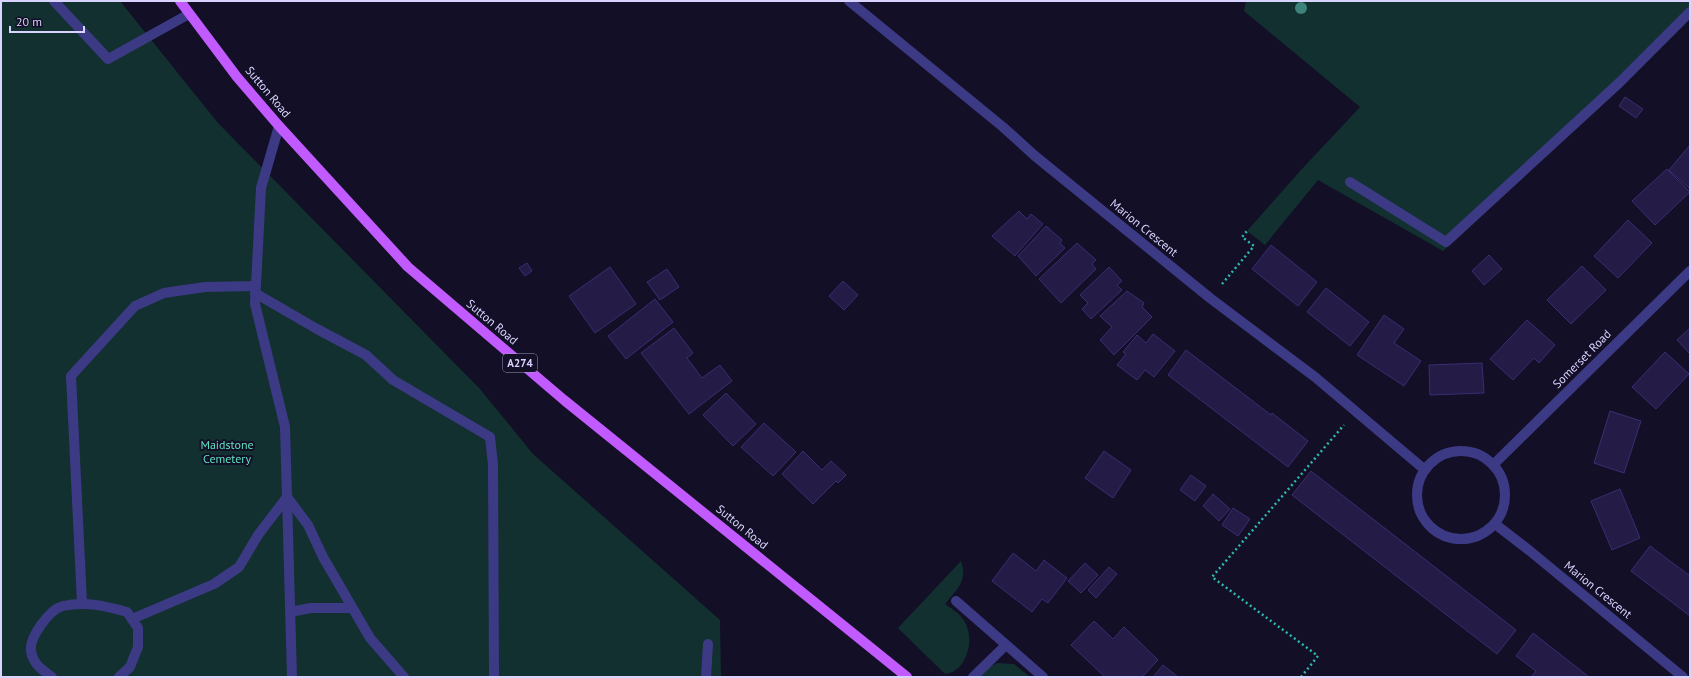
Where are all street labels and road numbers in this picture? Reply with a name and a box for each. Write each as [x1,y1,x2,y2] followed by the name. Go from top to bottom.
[243,63,294,120] street label: Sutton Road
[1107,196,1181,259] street label: Marion Crescent
[464,296,521,347] street label: Sutton Road
[1549,326,1614,391] street label: Somerset Road
[503,354,537,372] road number: A274
[713,501,771,552] street label: Sutton Road
[1561,558,1635,621] street label: Marion Crescent

